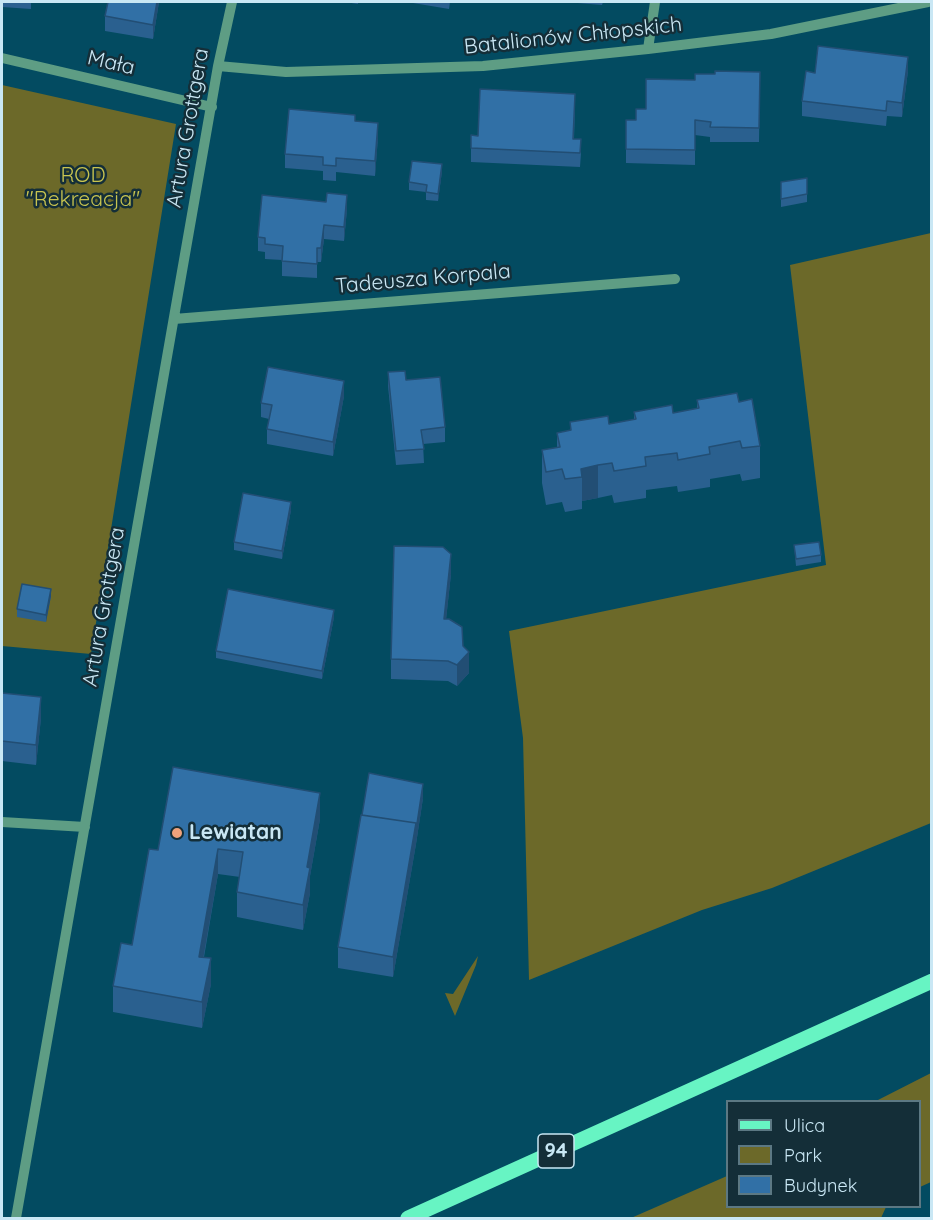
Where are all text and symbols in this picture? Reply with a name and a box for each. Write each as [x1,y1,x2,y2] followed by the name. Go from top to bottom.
[463,12,683,60] street label: Batalionów Chłopskich
[85,45,137,81] street label: Mała
[162,46,214,210] street label: Artura Grottgera
[26,163,140,213] park label: ROD "Rekreacja"
[334,259,512,299] street label: Tadeusza Korpala
[78,525,130,689] street label: Artura Grottgera
[189,820,282,846] place label: Lewiatan
[170,826,184,840] marker: Lewiatan
[726,1100,921,1208] legend
[784,1114,825,1137] text: Ulica
[538,1134,574,1168] road number: 94
[784,1144,822,1167] text: Park
[784,1174,857,1197] text: Budynek

